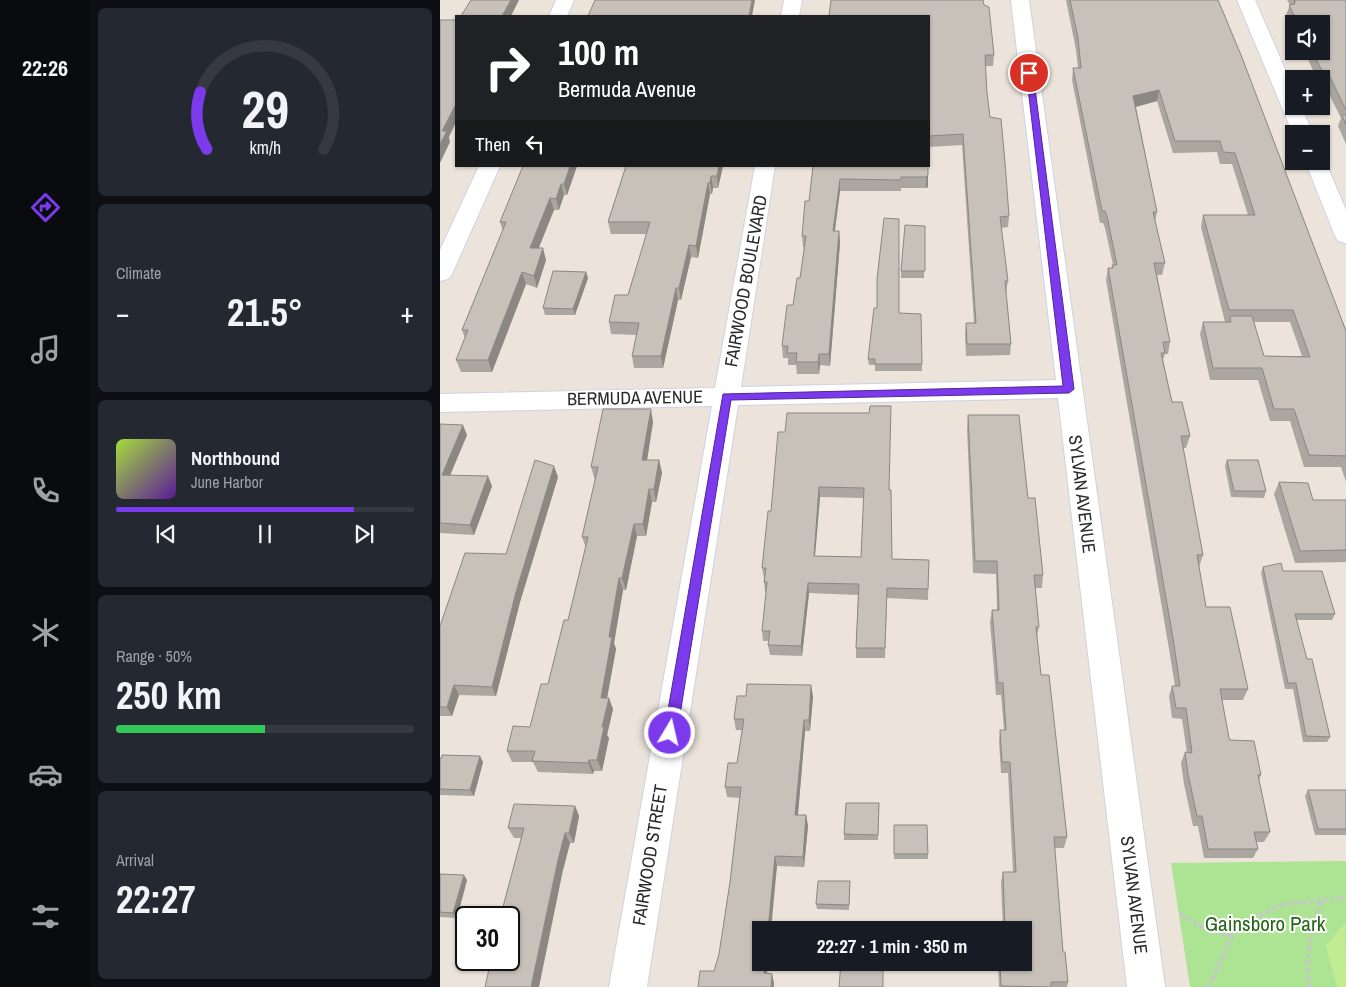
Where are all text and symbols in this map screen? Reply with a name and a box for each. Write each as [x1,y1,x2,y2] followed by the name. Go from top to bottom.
[1285,15,1330,170] map controls
[1285,15,1330,60] button: sound
[558,29,639,76] text: 100 m
[475,35,540,100] icon: right
[1008,52,1050,94] pin
[22,53,68,83] text: 22:26
[1015,59,1043,87] icon: arrive
[1285,70,1330,115] button: +
[241,74,289,144] text: 29
[558,74,696,104] text: Bermuda Avenue
[1285,125,1330,170] button: −
[521,130,549,158] icon: left
[475,131,511,157] text: Then
[249,136,281,160] text: km/h
[28,190,63,225] icon: directions
[718,193,773,369] street label: FAIRWOOD BOULEVARD
[116,262,161,284] text: Climate
[227,287,303,338] text: 21.5°
[116,294,129,332] text: −
[401,294,414,332] text: +
[28,332,63,367] icon: music
[567,384,703,411] street label: BERMUDA AVENUE
[1063,433,1102,555] street label: SYLVAN AVENUE
[191,445,280,471] text: Northbound
[191,471,263,493] text: June Harbor
[28,473,63,508] icon: phone
[152,520,180,548] icon: previous
[251,520,279,548] icon: pause
[350,520,378,548] icon: next
[28,615,63,650] icon: climate
[116,645,192,667] text: Range · 50%
[116,670,222,721] text: 250 km
[643,706,695,758] position arrow
[28,757,63,792] icon: car
[626,783,673,927] street label: FAIRWOOD STREET
[1115,834,1154,956] street label: SYLVAN AVENUE
[116,849,154,871] text: Arrival
[116,874,196,925] text: 22:27
[28,899,63,934] icon: filters
[455,906,520,971] speed limit sign: 30
[1205,909,1326,938] park label: Gainsboro Park
[817,933,967,959] text: 22:27 · 1 min · 350 m

